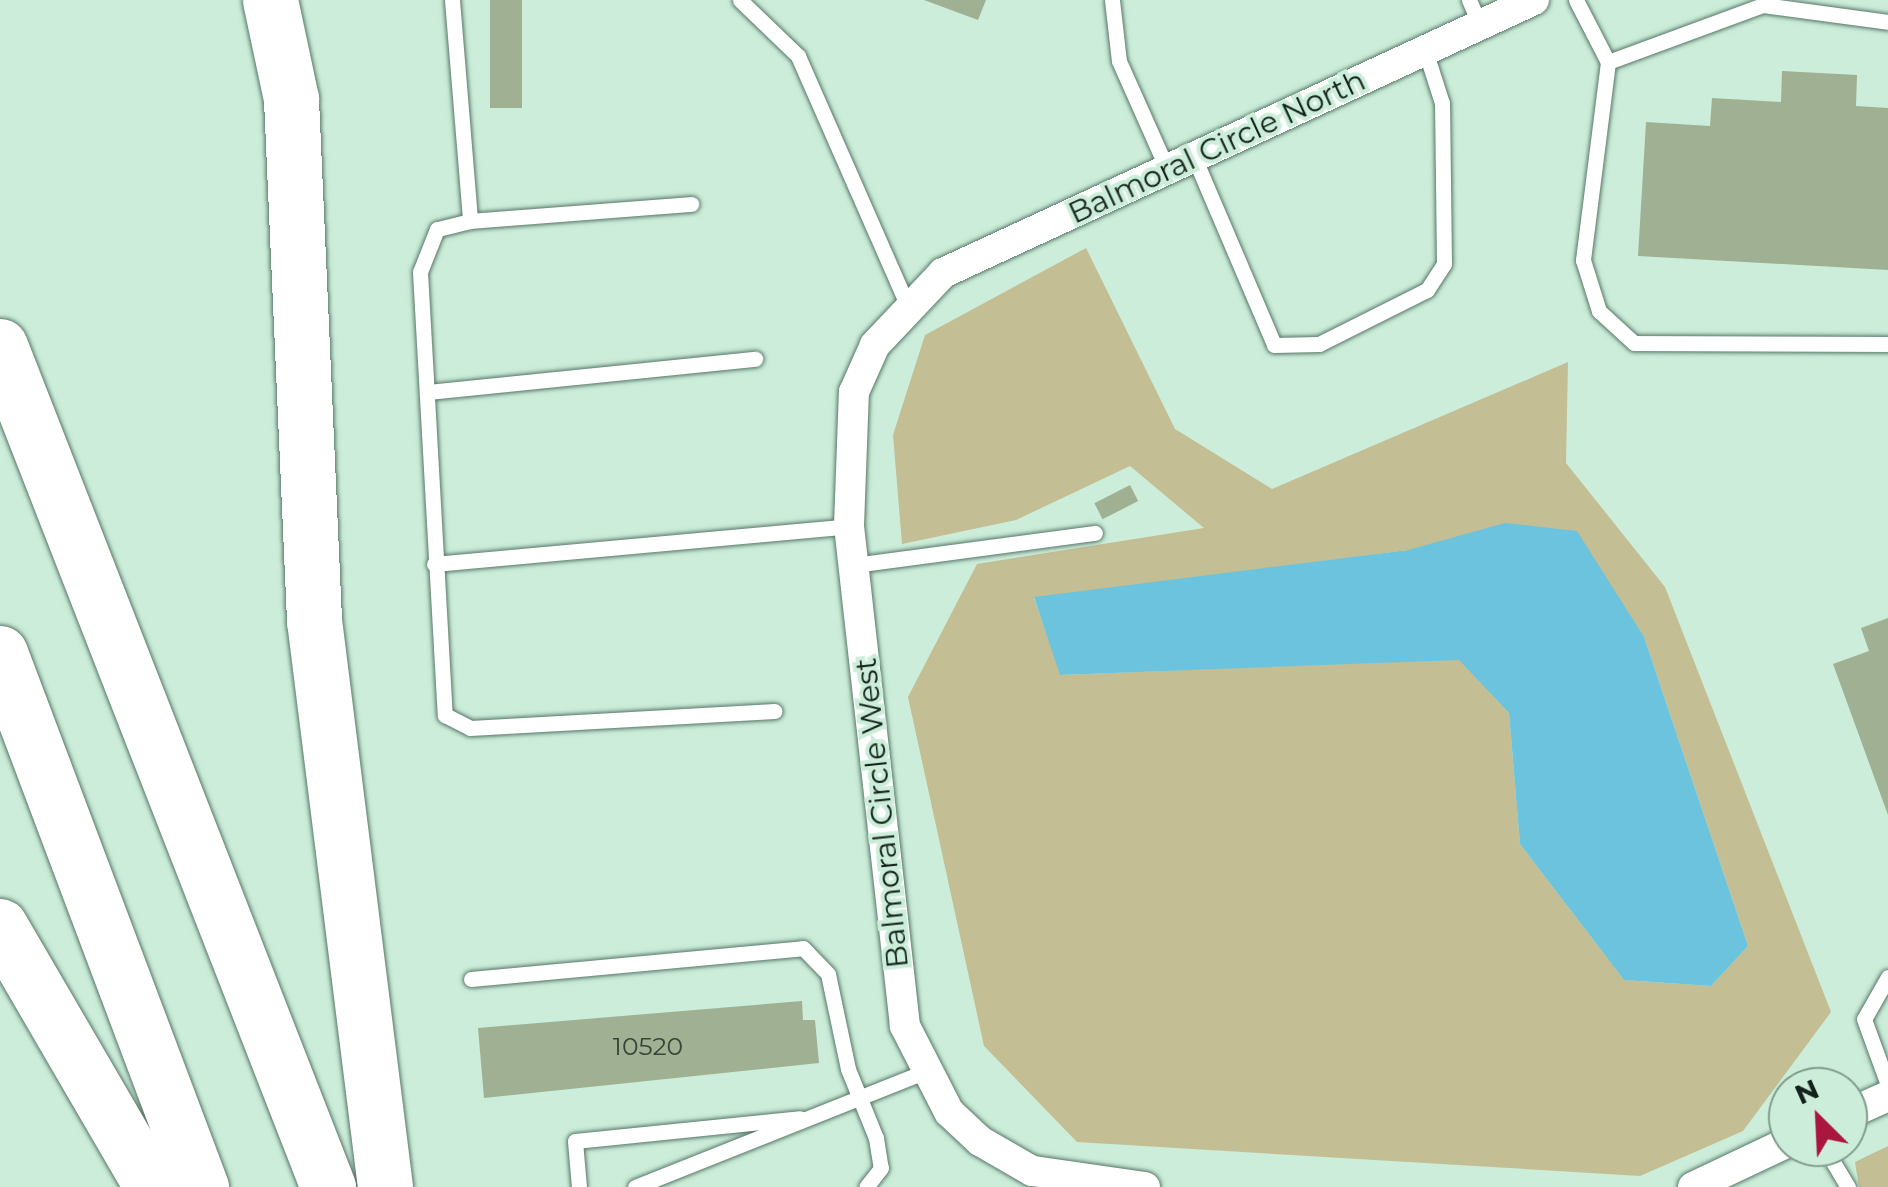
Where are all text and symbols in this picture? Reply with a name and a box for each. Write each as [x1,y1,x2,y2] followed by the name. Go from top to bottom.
[1063,62,1371,232] street label: Balmoral Circle North
[848,656,916,970] street label: Balmoral Circle West
[613,1031,683,1061] house number: 10520
[1768,1067,1868,1167] north arrow
[1789,1071,1824,1112] text: N

